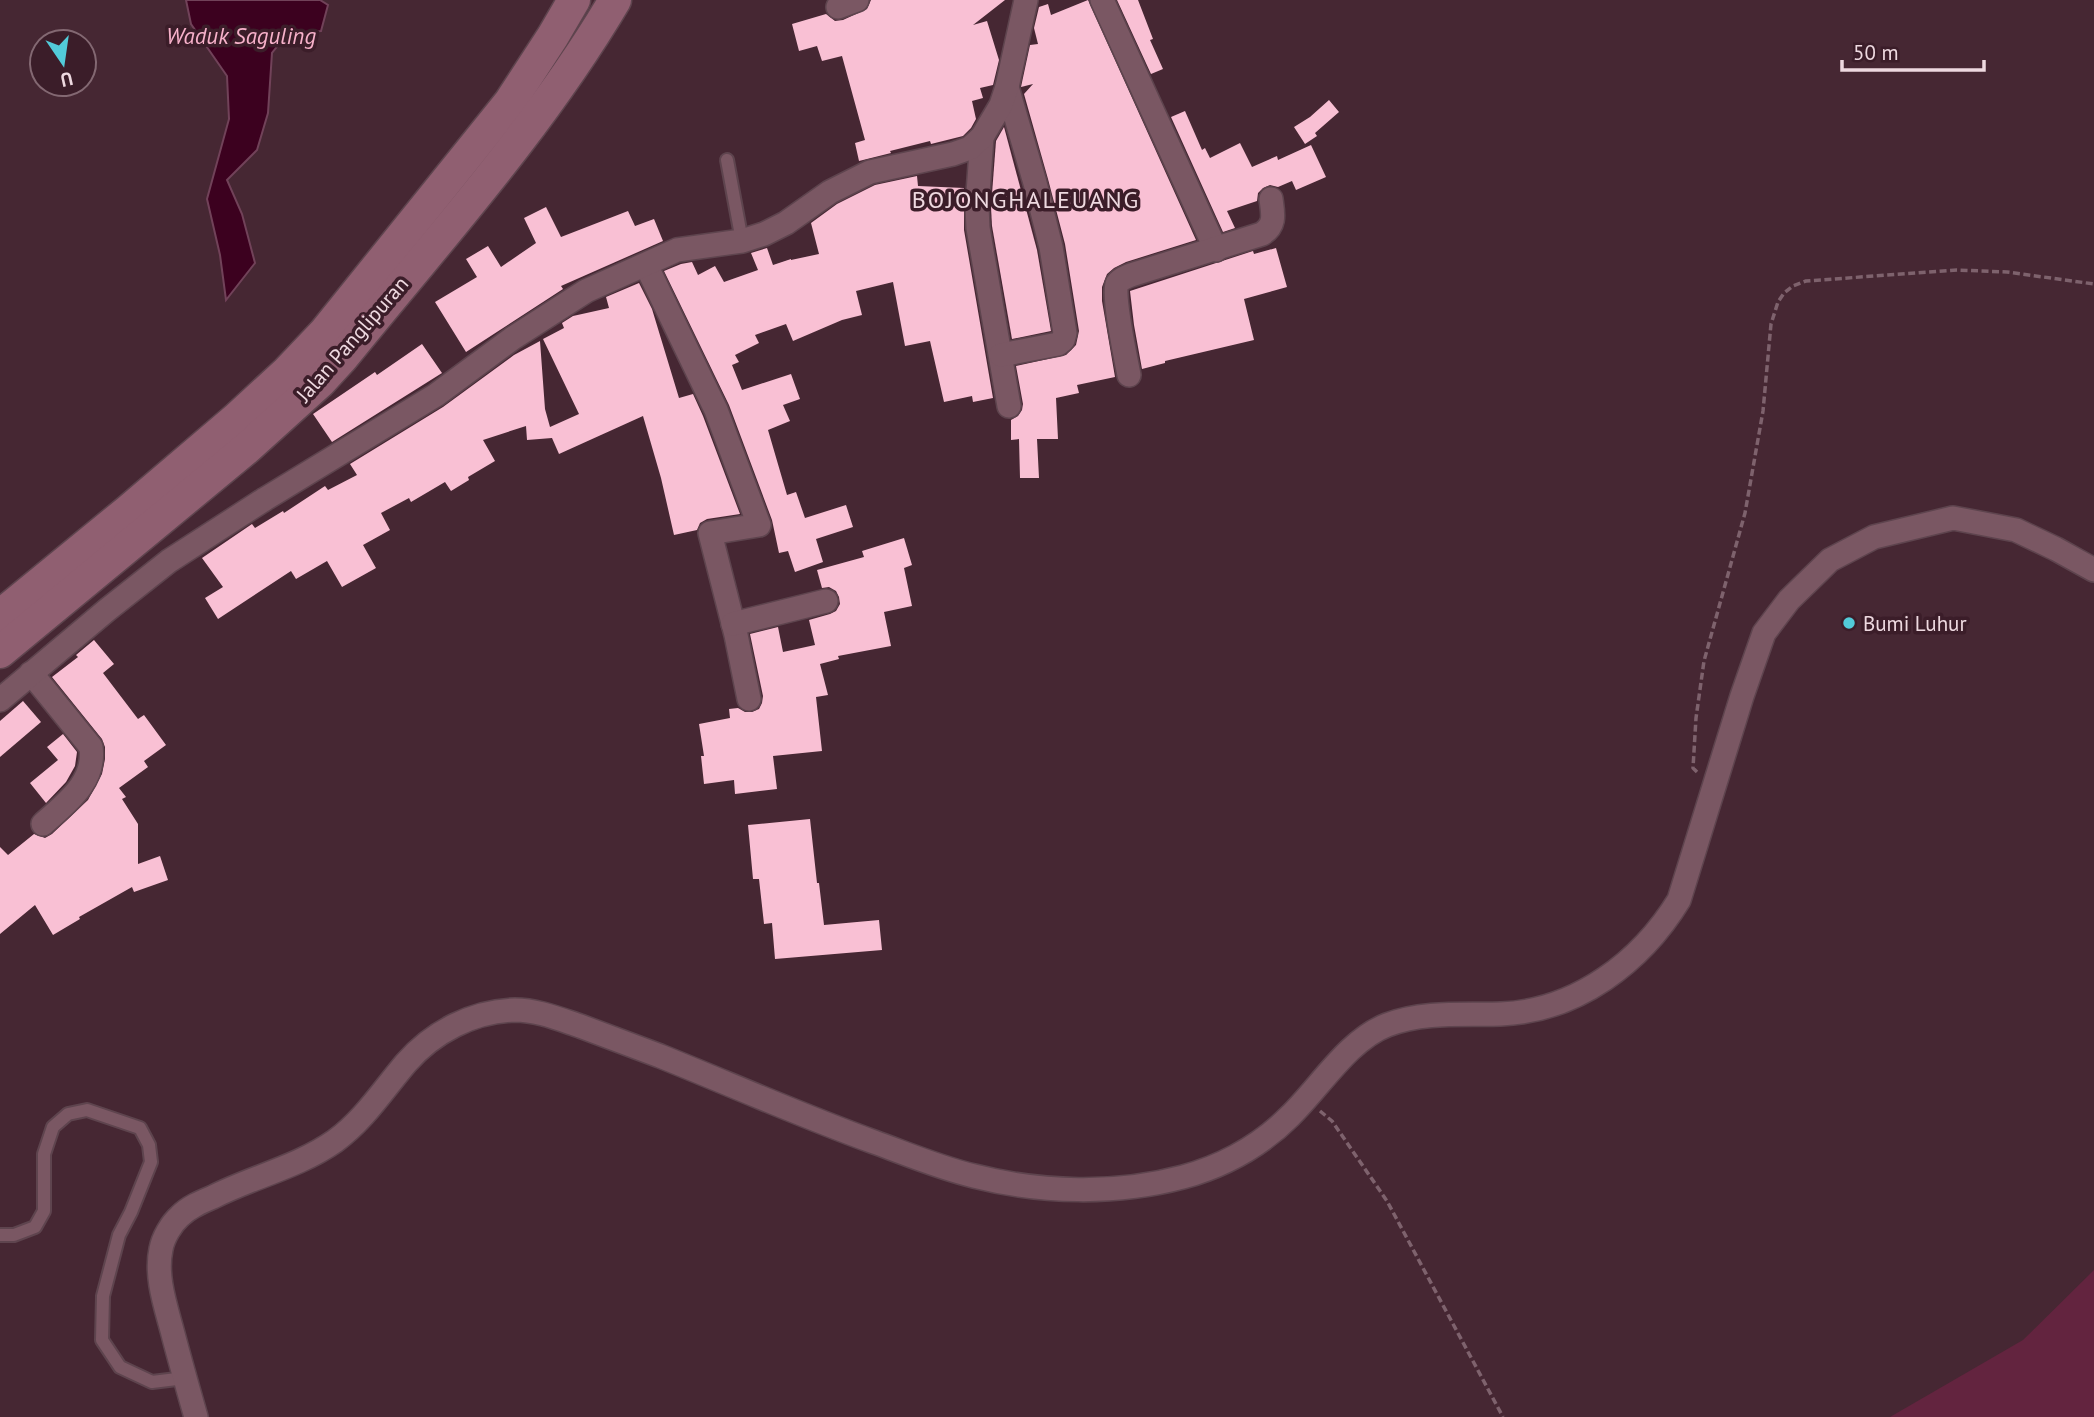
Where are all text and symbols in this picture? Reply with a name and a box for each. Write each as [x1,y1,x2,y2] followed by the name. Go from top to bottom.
[166,21,316,50] water label: Waduk Saguling
[28,28,98,98] north arrow
[1842,28,1984,72] scale bar
[1853,39,1899,66] text: 50 m
[58,67,75,93] text: U
[912,184,1140,215] district label: BOJONGHALEUANG
[289,271,414,408] street label: Jalan Panglipuran
[1863,610,1967,637] place label: Bumi Luhur
[1841,615,1857,631] marker: Bumi Luhur

